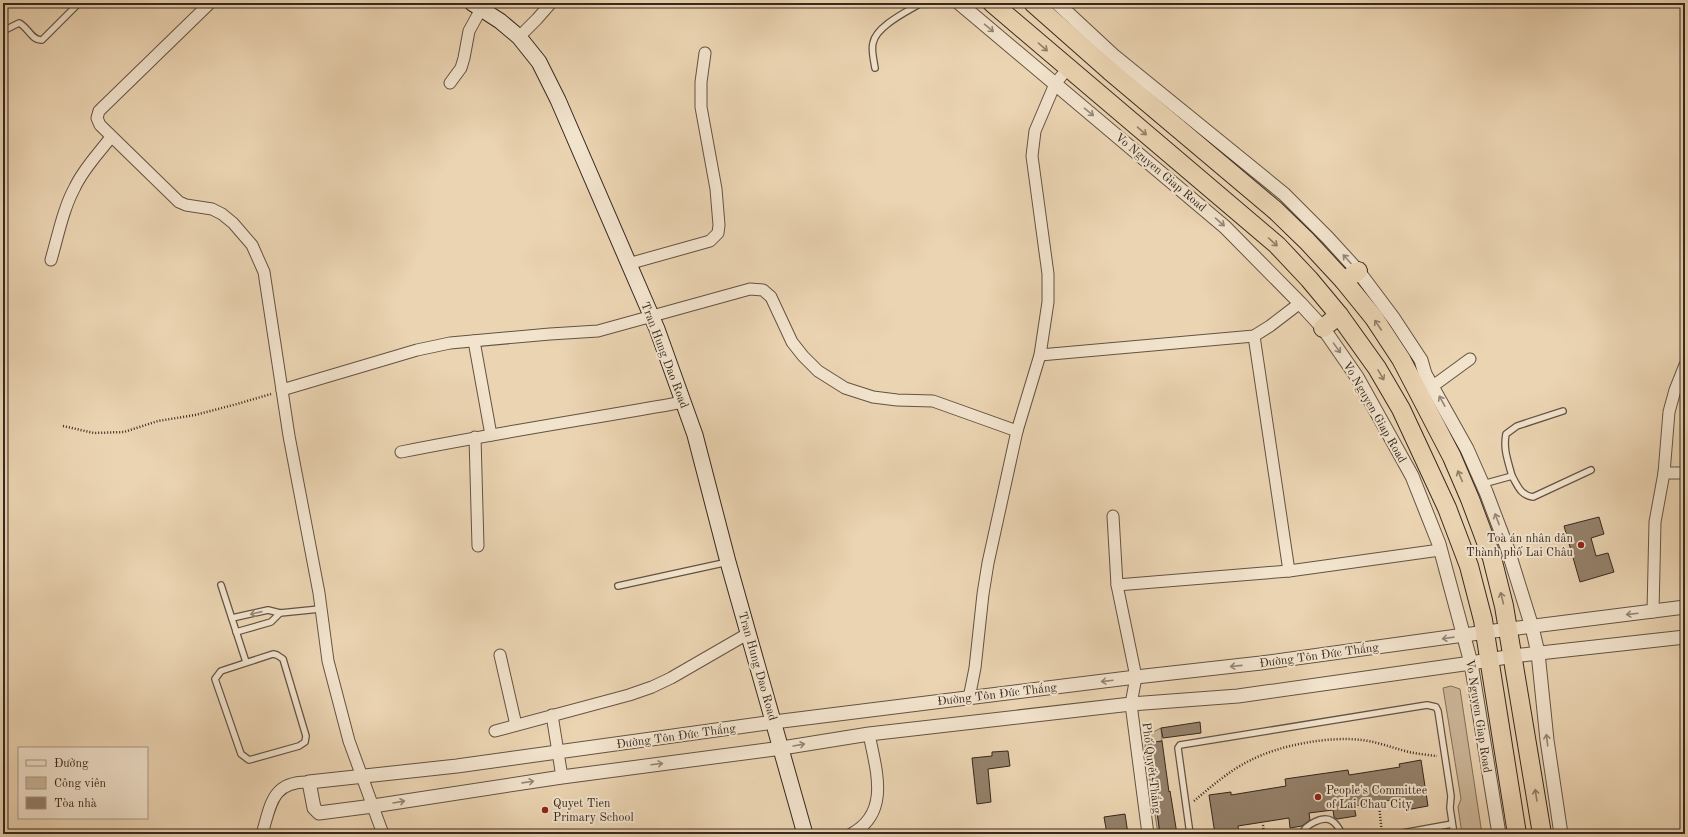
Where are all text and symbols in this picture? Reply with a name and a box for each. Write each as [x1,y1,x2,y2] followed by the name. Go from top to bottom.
[983,24,994,33] one-way arrow
[1038,42,1048,51] one-way arrow
[1083,107,1094,116] one-way arrow
[1136,127,1147,136] one-way arrow
[1113,131,1208,214] street label: Vo Nguyen Giap Road
[1215,218,1226,227] one-way arrow
[1268,237,1278,247] one-way arrow
[1342,254,1352,264] one-way arrow
[638,301,690,410] street label: Tran Hung Dao Road
[1374,320,1382,331] one-way arrow
[1333,343,1341,354] one-way arrow
[1340,360,1408,465] street label: Vo Nguyen Giap Road
[1378,369,1386,381] one-way arrow
[1437,395,1445,407] one-way arrow
[1456,470,1463,482] one-way arrow
[1492,513,1500,525] one-way arrow
[1466,533,1574,559] place label: Toà án nhân dân Thành phố Lai Châu
[1576,540,1586,550] marker: Toà án nhân dân Thành phố Lai Châu
[1498,592,1505,605] one-way arrow
[250,609,263,617] one-way arrow
[736,610,778,722] street label: Tran Hung Dao Road
[1626,610,1639,618] one-way arrow
[1442,634,1455,642] one-way arrow
[1258,640,1380,670] street label: Đường Tôn Đức Thắng
[1463,659,1493,774] street label: Vo Nguyen Giap Road
[1230,662,1243,670] one-way arrow
[1101,677,1114,685] one-way arrow
[936,680,1058,708] street label: Đường Tôn Đức Thắng
[615,721,737,751] street label: Đường Tôn Đức Thắng
[1139,721,1165,815] street label: Phố Quyết Thắng
[1543,734,1551,747] one-way arrow
[793,741,806,749] one-way arrow
[18,747,148,819] legend
[54,758,89,770] text: Đường
[650,760,663,768] one-way arrow
[54,778,106,790] text: Công viên
[521,778,534,786] one-way arrow
[1326,785,1428,811] place label: People's Committee of Lai Chau City
[1532,789,1540,802] one-way arrow
[1313,792,1323,802] marker: People's Committee of Lai Chau City
[54,798,97,810] text: Tòa nhà
[393,798,406,806] one-way arrow
[553,798,634,824] place label: Quyet Tien Primary School
[540,805,550,815] marker: Quyet Tien Primary School

